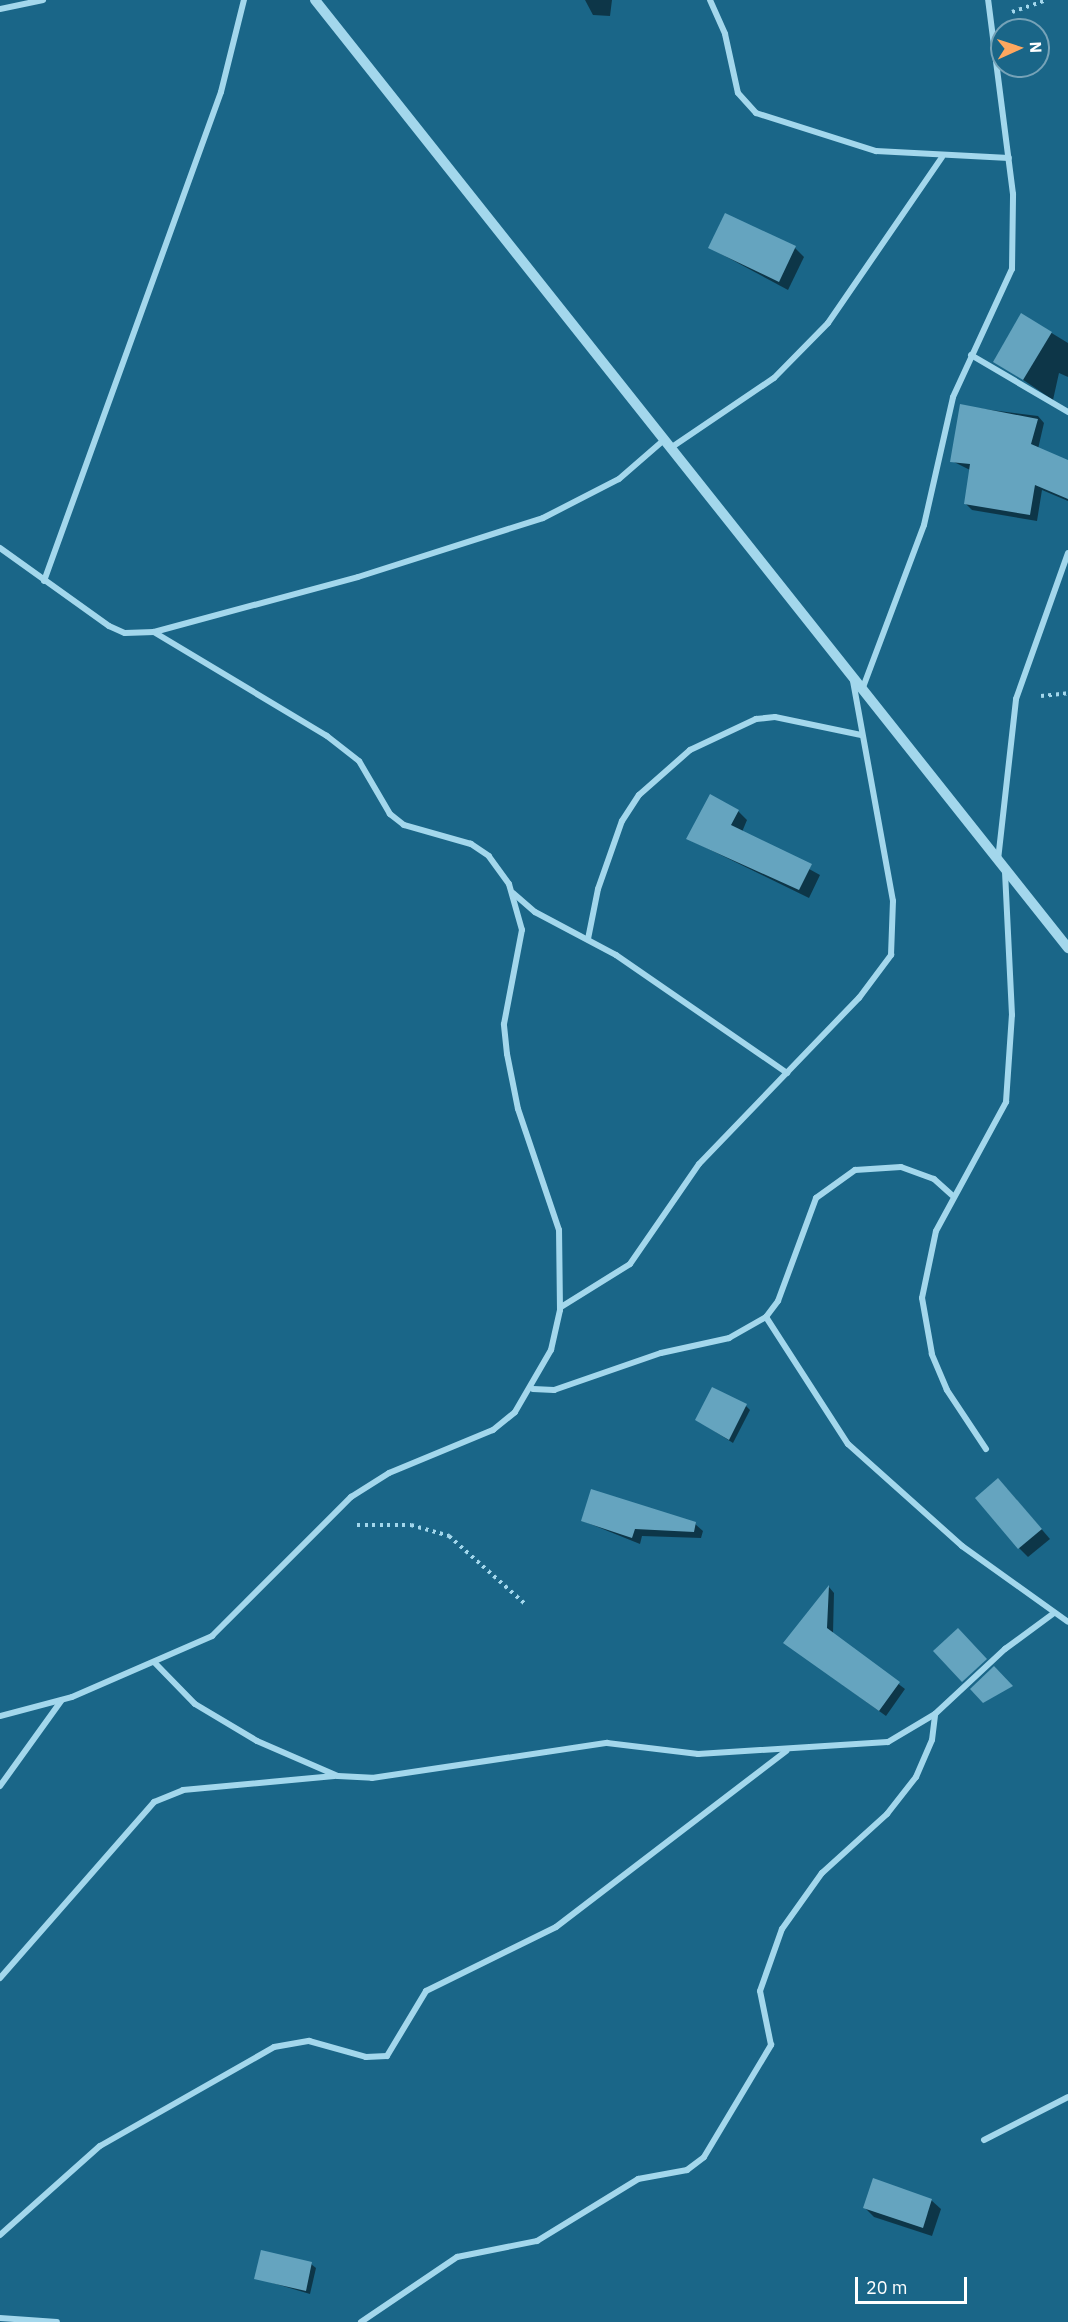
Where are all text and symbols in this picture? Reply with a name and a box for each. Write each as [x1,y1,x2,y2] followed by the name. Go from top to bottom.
[990,18,1050,78] north arrow
[1026,41,1046,53] text: N
[858,2265,970,2303] scale bar
[866,2276,908,2299] text: 20 m

